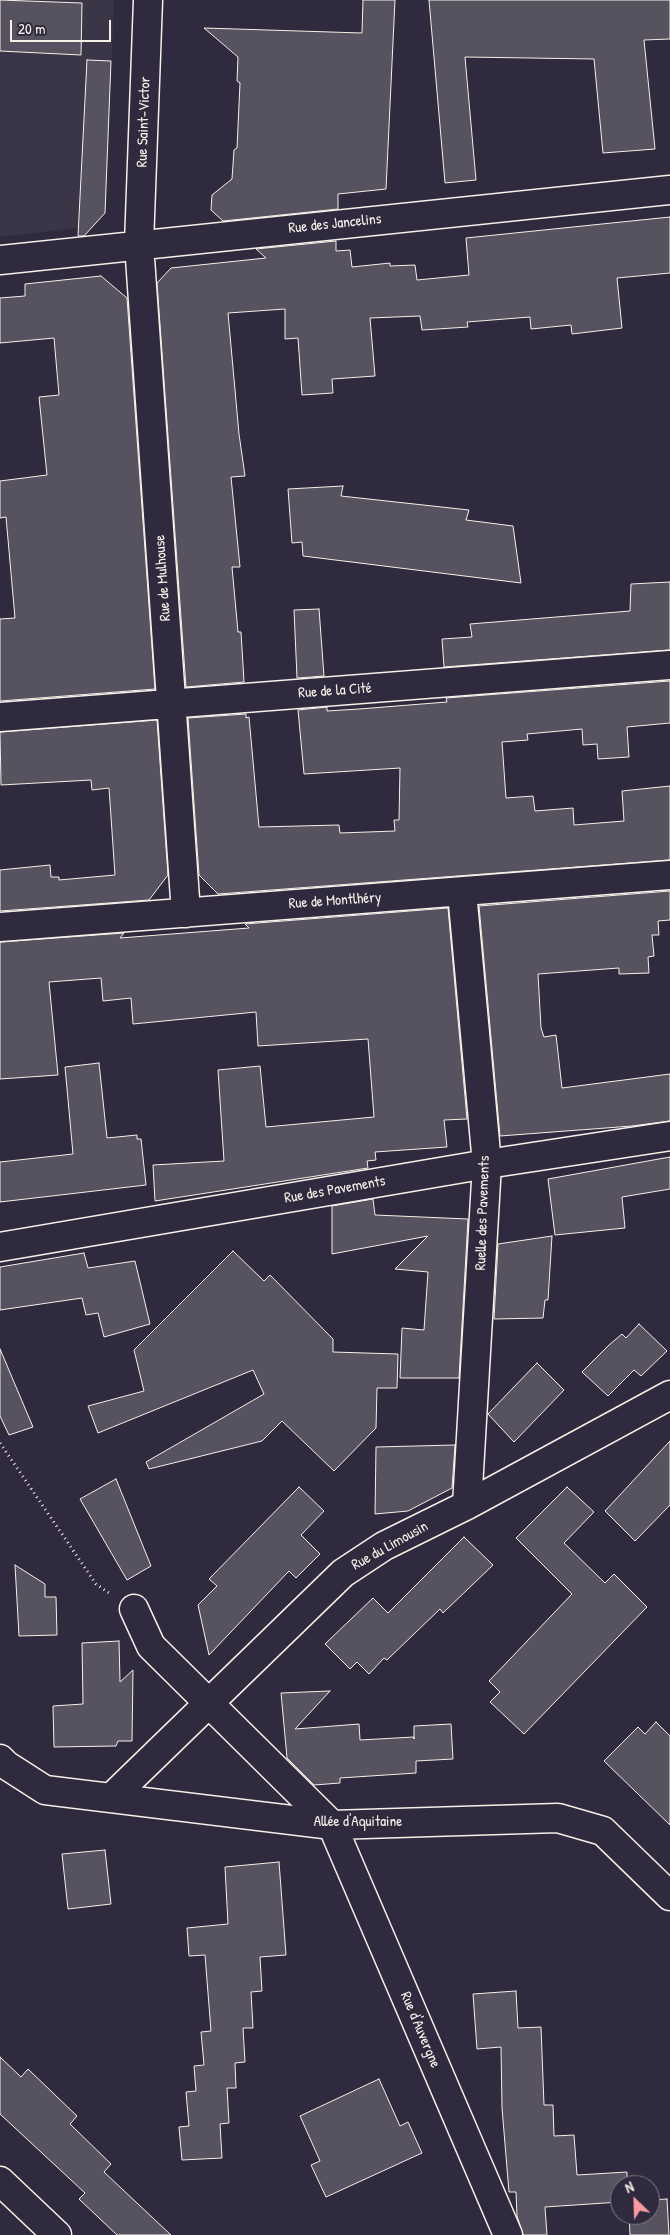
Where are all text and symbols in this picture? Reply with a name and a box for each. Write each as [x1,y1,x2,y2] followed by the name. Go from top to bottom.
[12,10,114,42] scale bar
[18,18,45,39] text: 20 m
[133,76,155,168] street label: Rue Saint-Victor
[288,210,382,238] street label: Rue des Jancelins
[151,534,175,622] street label: Rue de Mulhouse
[298,679,372,703] street label: Rue de la Cité
[288,889,382,913] street label: Rue de Montlhéry
[472,1155,494,1271] street label: Ruelle des Pavements
[283,1172,387,1208] street label: Rue des Pavements
[349,1518,431,1574] street label: Rue du Limousin
[314,1813,402,1831] street label: Allée d'Aquitaine
[396,1989,444,2071] street label: Rue d'Auvergne
[610,2175,660,2225] north arrow
[622,2177,636,2197] text: N

